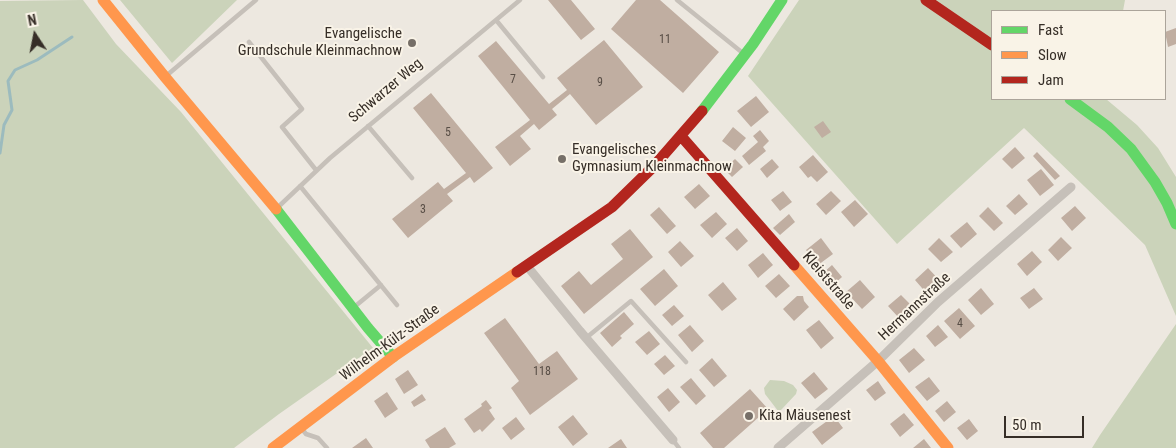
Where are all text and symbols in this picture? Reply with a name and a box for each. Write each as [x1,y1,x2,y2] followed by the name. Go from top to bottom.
[10,10,60,60] north arrow
[991,10,1166,100] legend
[26,12,38,29] text: N
[1038,21,1063,39] text: Fast
[238,25,402,60] place label: Evangelische Grundschule Kleinmachnow
[659,33,671,47] house number: 11
[406,37,418,49] marker: Evangelische Grundschule Kleinmachnow
[1038,46,1067,64] text: Slow
[346,55,426,127] street label: Schwarzer Weg
[1038,71,1064,89] text: Jam
[510,73,516,87] house number: 7
[597,76,603,90] house number: 9
[445,126,451,140] house number: 5
[572,141,732,176] place label: Evangelisches Gymnasium Kleinmachnow
[556,153,568,165] marker: Evangelisches Gymnasium Kleinmachnow
[420,203,426,217] house number: 3
[798,248,858,314] street label: Kleiststraße
[875,269,955,345] street label: Hermannstraße
[337,301,443,385] street label: Wilhelm-Külz-Straße
[957,317,963,331] house number: 4
[533,365,551,379] house number: 118
[1006,406,1086,438] scale bar
[759,407,851,425] place label: Kita Mäusenest
[743,410,755,422] marker: Kita Mäusenest
[1012,416,1042,434] text: 50 m

